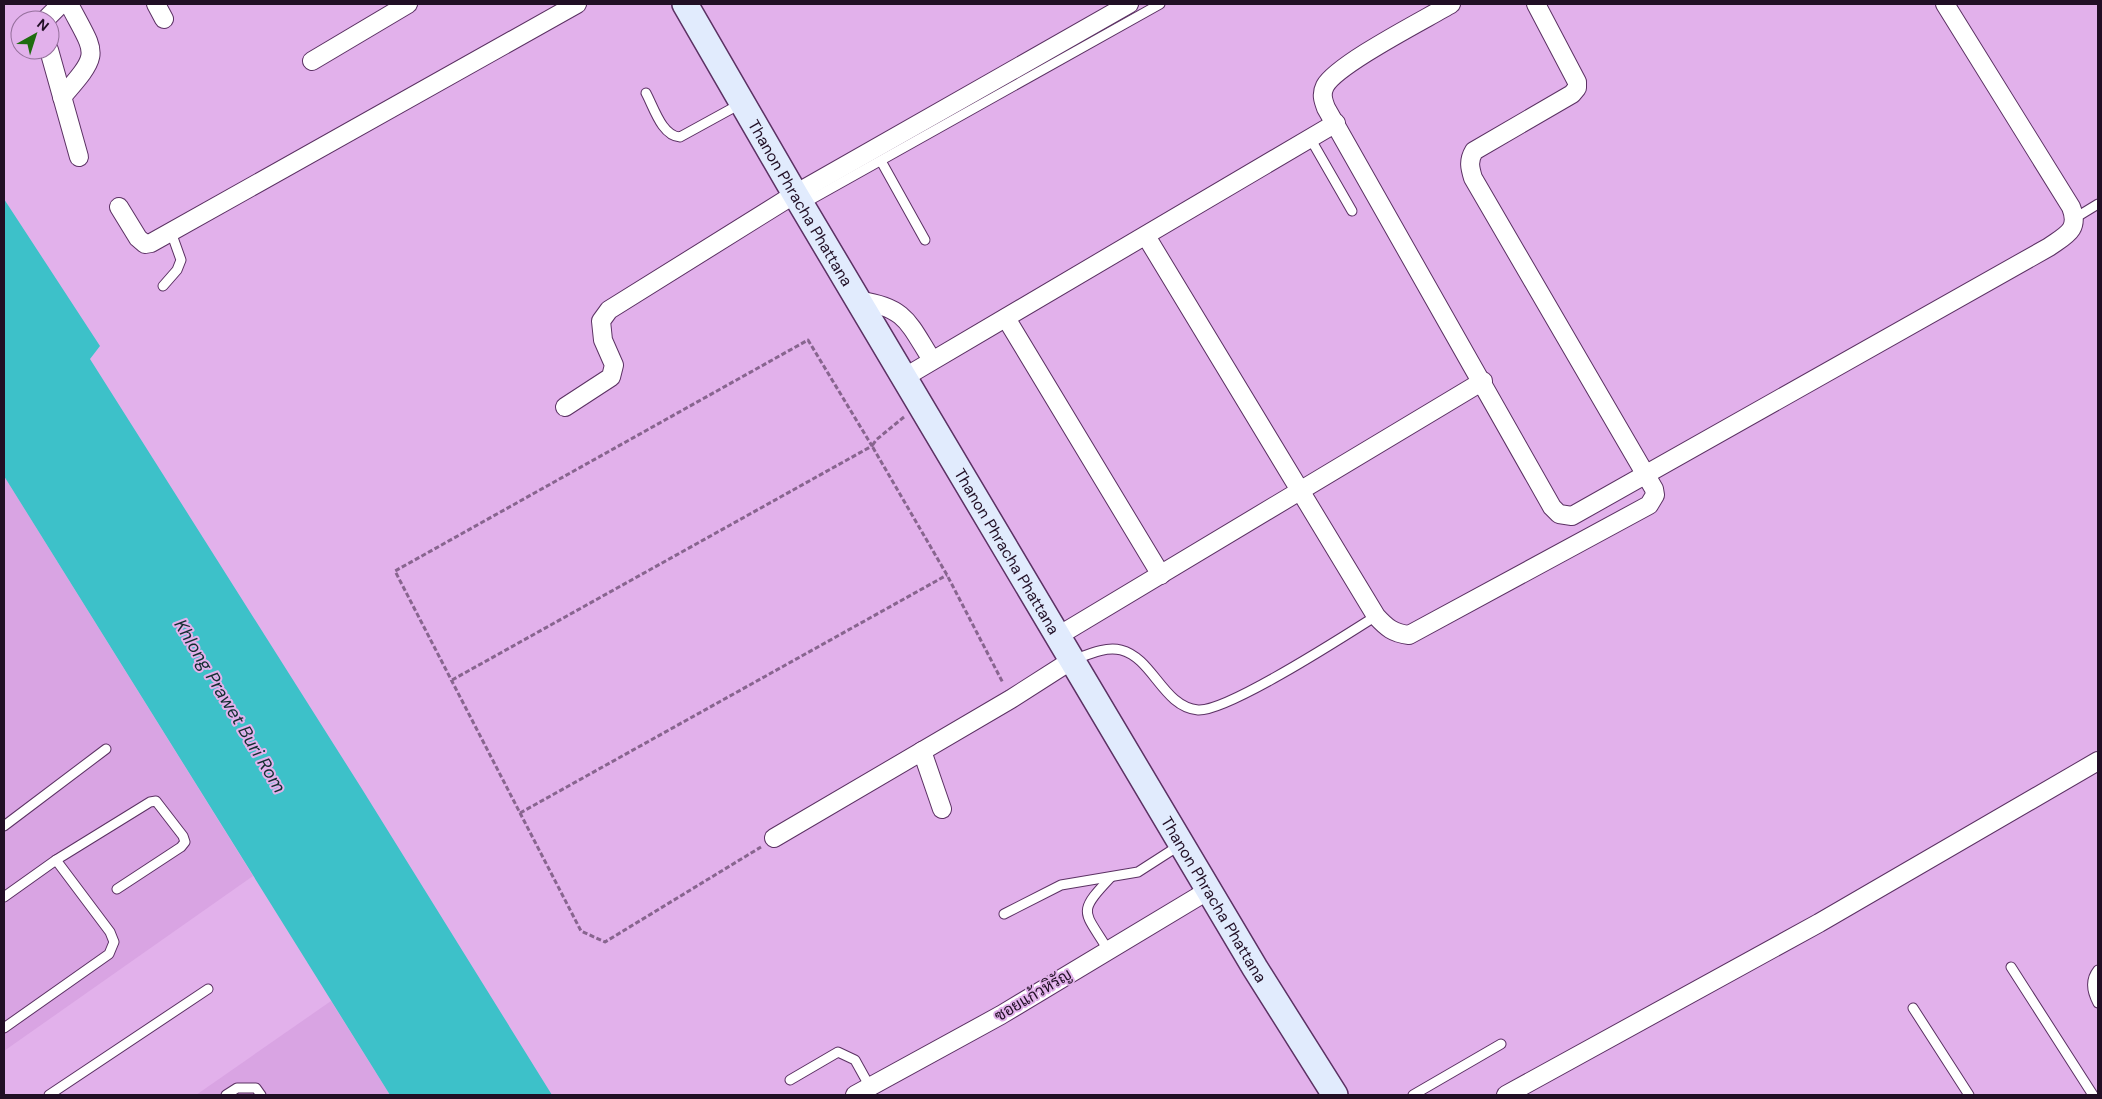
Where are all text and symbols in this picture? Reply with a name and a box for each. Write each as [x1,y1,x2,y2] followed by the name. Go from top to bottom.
[10,10,60,60] north arrow
[34,15,53,35] text: N
[744,116,858,290] street label: Thanon Phracha Phattana
[950,464,1065,638] street label: Thanon Phracha Phattana
[169,615,291,797] water label: Khlong Prawet Buri Rom
[1157,812,1272,986] street label: Thanon Phracha Phattana
[991,964,1075,1026] street label: ซอยแก้วหิรัญ

